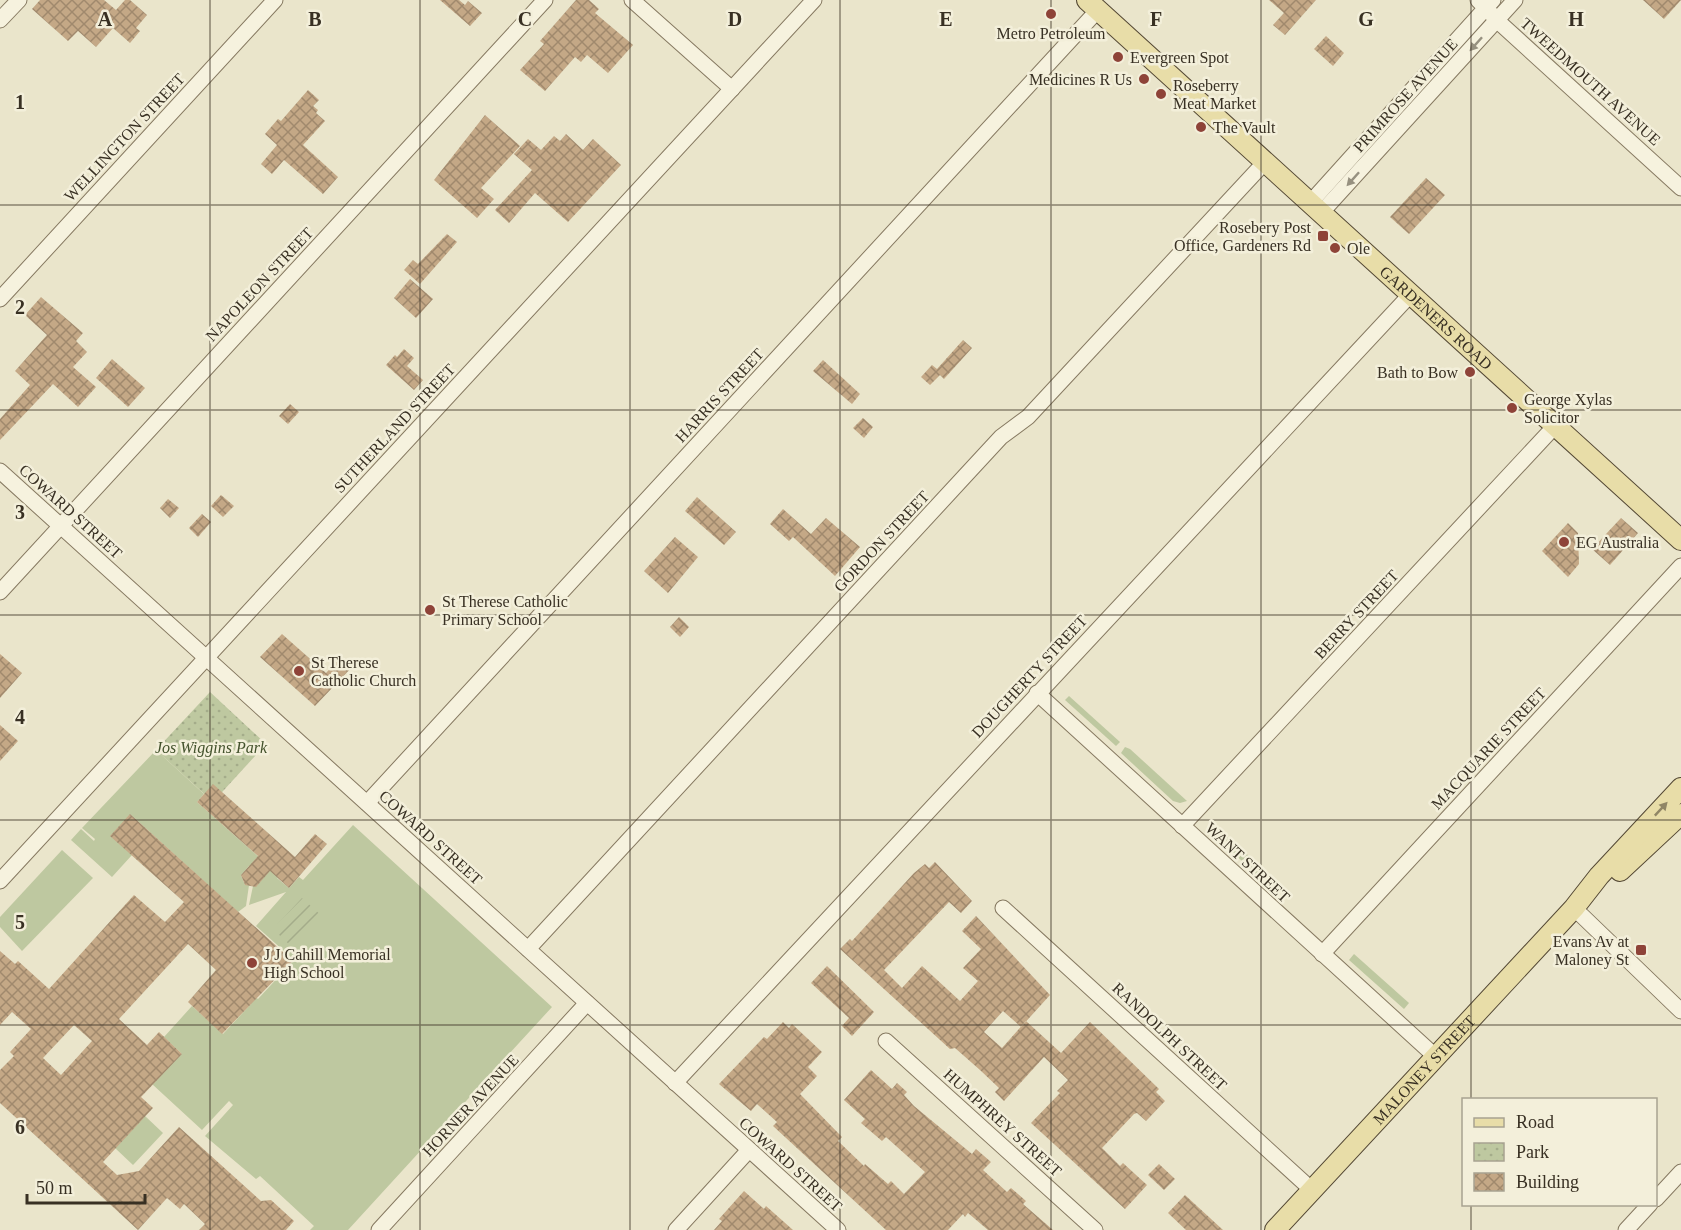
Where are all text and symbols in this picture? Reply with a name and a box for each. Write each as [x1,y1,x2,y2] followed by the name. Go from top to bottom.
[1044,7,1058,21] marker: Metro Petroleum
[98,8,113,30] text: A
[308,8,322,30] text: B
[518,8,532,30] text: C
[728,8,742,30] text: D
[939,8,953,30] text: E
[1150,8,1162,30] text: F
[1358,8,1374,30] text: G
[1517,13,1665,149] street label: TWEEDMOUTH AVENUE
[997,25,1106,42] place label: Metro Petroleum
[1350,35,1461,156] street label: PRIMROSE AVENUE
[1469,36,1483,51] one-way arrow
[1130,49,1229,67] place label: Evergreen Spot
[1111,50,1125,64] marker: Evergreen Spot
[61,70,188,205] street label: WELLINGTON STREET
[1029,71,1132,88] place label: Medicines R Us
[1137,72,1151,86] marker: Medicines R Us
[1173,77,1257,112] place label: Roseberry Meat Market
[1154,87,1168,101] marker: Roseberry Meat Market
[15,91,25,113] text: 1
[1213,119,1276,136] place label: The Vault
[1194,120,1208,134] marker: The Vault
[1346,172,1360,187] one-way arrow
[1174,219,1312,254] place label: Rosebery Post Office, Gardeners Rd
[202,224,317,345] street label: NAPOLEON STREET
[1316,229,1330,243] marker: Rosebery Post Office, Gardeners Rd
[1347,240,1370,257] place label: Ole
[1328,241,1342,255] marker: Ole
[1376,263,1495,373] street label: GARDENERS ROAD
[15,296,25,318] text: 2
[672,345,767,446] street label: HARRIS STREET
[330,360,458,496] street label: SUTHERLAND STREET
[1377,364,1458,381] place label: Bath to Bow
[1463,365,1477,379] marker: Bath to Bow
[1524,391,1612,426] place label: George Xylas Solicitor
[1505,401,1519,415] marker: George Xylas Solicitor
[16,461,126,562] street label: COWARD STREET
[830,487,932,595] street label: GORDON STREET
[15,501,25,523] text: 3
[1576,534,1659,551] place label: EG Australia
[1557,535,1571,549] marker: EG Australia
[1311,566,1402,662] street label: BERRY STREET
[442,593,568,629] place label: St Therese Catholic Primary School
[423,603,437,617] marker: St Therese Catholic Primary School
[968,612,1091,741] street label: DOUGHERTY STREET
[311,654,416,689] place label: St Therese Catholic Church
[292,664,306,678] marker: St Therese Catholic Church
[1428,684,1549,812] street label: MACQUARIE STREET
[15,706,25,728] text: 4
[155,739,268,757] park label: Jos Wiggins Park
[376,787,486,888] street label: COWARD STREET
[1654,802,1668,816] one-way arrow
[1202,819,1293,906] street label: WANT STREET
[15,911,25,933] text: 5
[1553,933,1630,969] place label: Evans Av at Maloney St
[1634,943,1648,957] marker: Evans Av at Maloney St
[264,946,391,982] place label: J J Cahill Memorial High School
[245,956,259,970] marker: J J Cahill Memorial High School
[1109,979,1230,1094] street label: RANDOLPH STREET
[1370,1012,1479,1128] street label: MALONEY STREET
[419,1051,522,1160] street label: HORNER AVENUE
[941,1065,1065,1180] street label: HUMPHREY STREET
[1462,1098,1657,1206] legend
[1516,1112,1554,1132] text: Road
[736,1114,846,1215] street label: COWARD STREET
[15,1116,25,1138] text: 6
[1516,1142,1549,1162] text: Park
[27,1167,146,1205] scale bar
[1516,1172,1579,1192] text: Building
[36,1178,73,1198] text: 50 m

